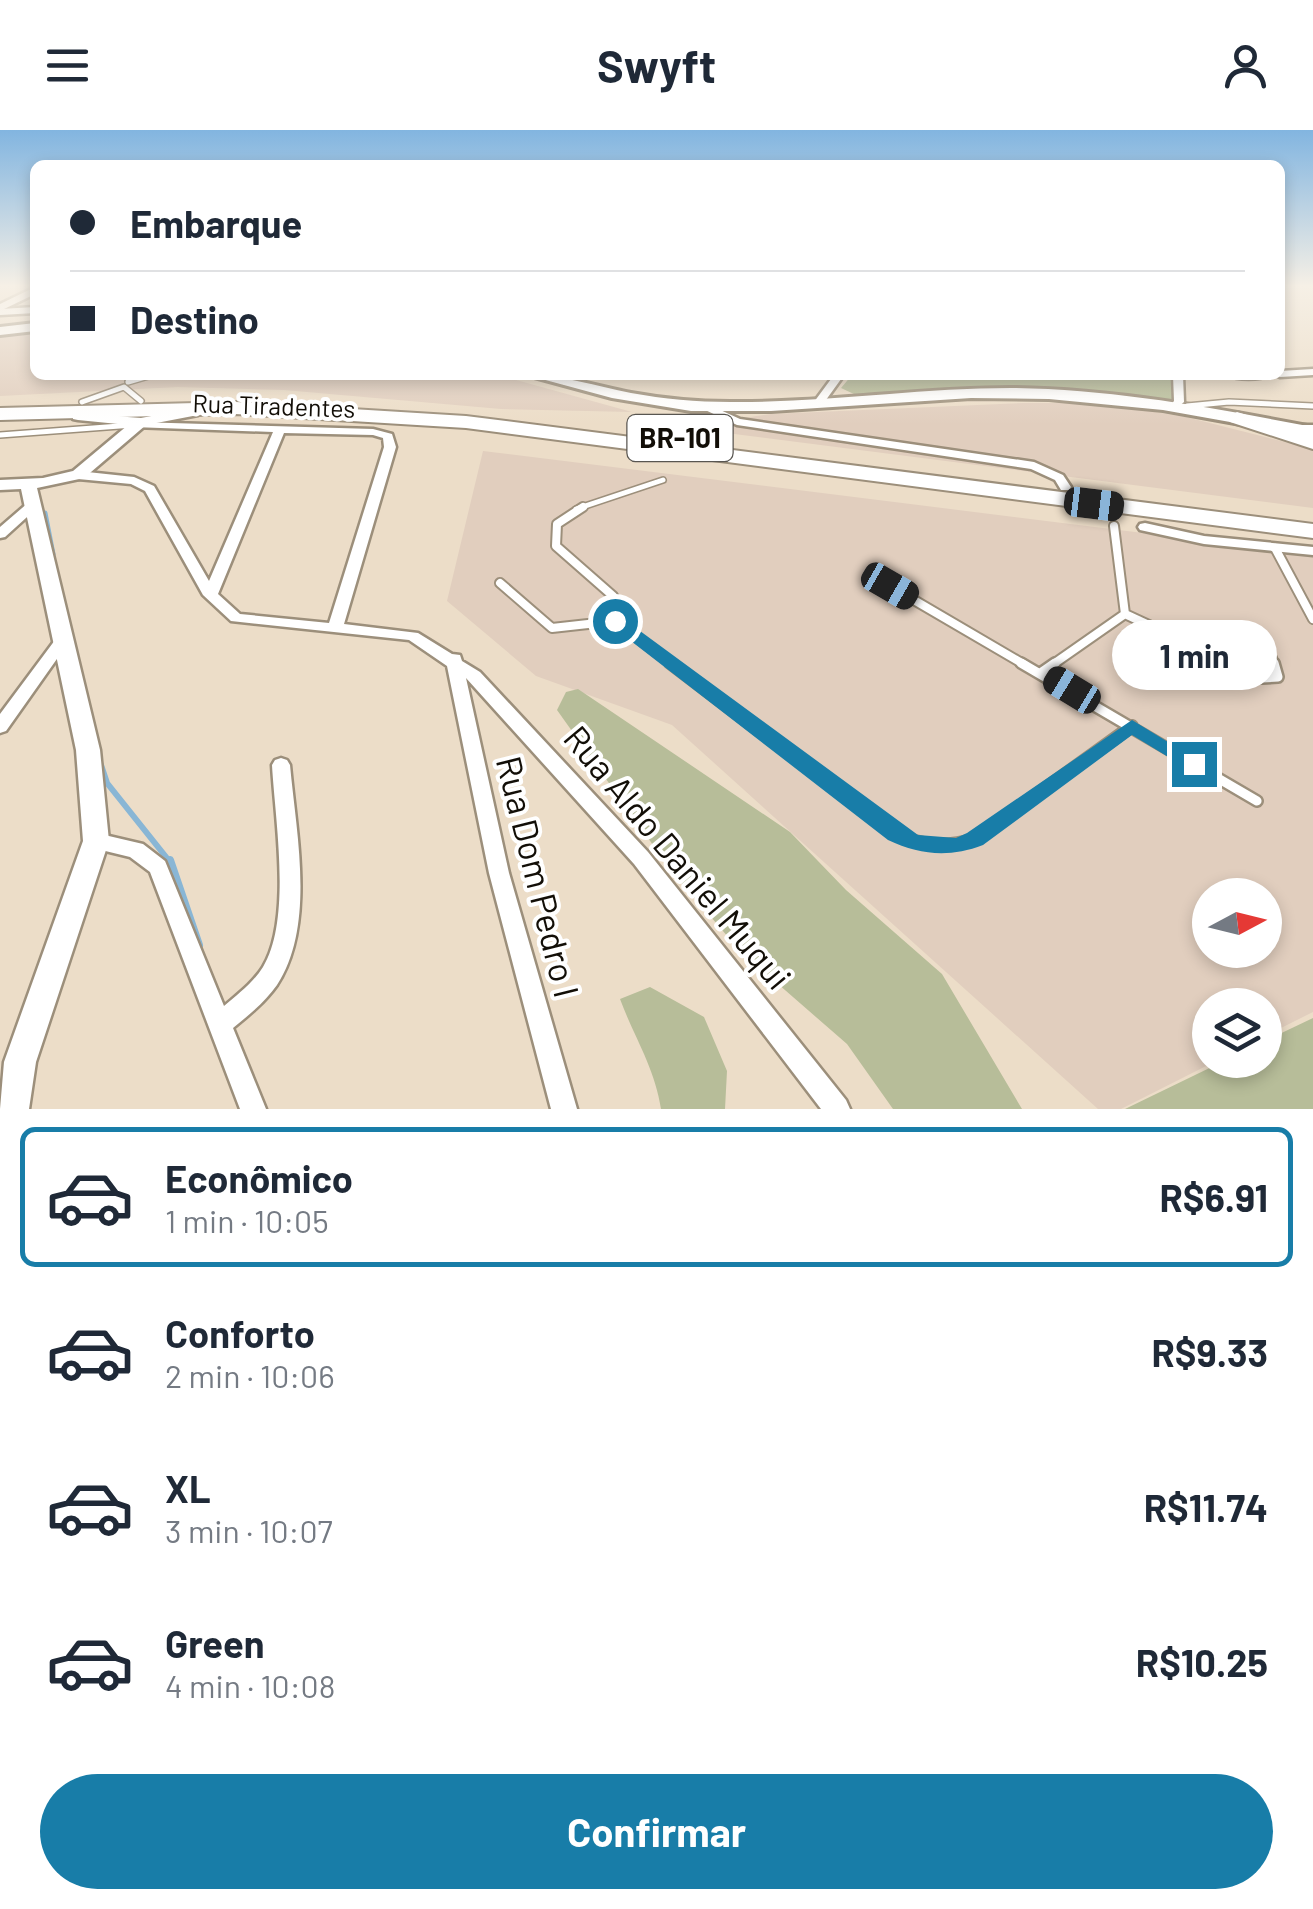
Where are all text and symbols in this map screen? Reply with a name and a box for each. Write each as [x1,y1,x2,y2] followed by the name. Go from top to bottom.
[40,38,95,93] icon: menu
[597,38,716,92] text: Swyft
[1218,38,1273,93] icon: person
[130,200,302,246] text: Embarque
[130,296,259,342] text: Destino
[192,387,356,423] street label: Rua Tiradentes
[628,415,732,461] road number: BR-101
[1062,485,1126,523] car
[857,558,923,614] car
[593,599,638,644] route start
[1112,619,1276,689] callout: 1 min
[1159,636,1230,674] text: 1 min
[1039,662,1105,718] car
[556,716,801,997] street label: Rua Aldo Daniel Muqui
[1172,742,1217,787] route end
[489,751,589,1002] street label: Rua Dom Pedro I
[1192,878,1282,968] north arrow
[1192,878,1282,1078] map controls
[1192,988,1282,1078] button: layers
[45,1152,135,1242] icon: car
[165,1155,353,1201] text: Econômico
[1159,1174,1268,1220] text: R$6.91
[165,1201,329,1239] text: 1 min · 10:05
[45,1307,135,1397] icon: car
[165,1310,315,1356] text: Conforto
[1151,1329,1268,1375] text: R$9.33
[165,1356,335,1394] text: 2 min · 10:06
[45,1462,135,1552] icon: car
[165,1465,211,1511] text: XL
[1144,1484,1268,1530] text: R$11.74
[165,1511,333,1549] text: 3 min · 10:07
[45,1617,135,1707] icon: car
[165,1620,265,1666] text: Green
[1136,1639,1268,1685] text: R$10.25
[165,1666,335,1704] text: 4 min · 10:08
[40,1774,1273,1889] button: Confirmar

